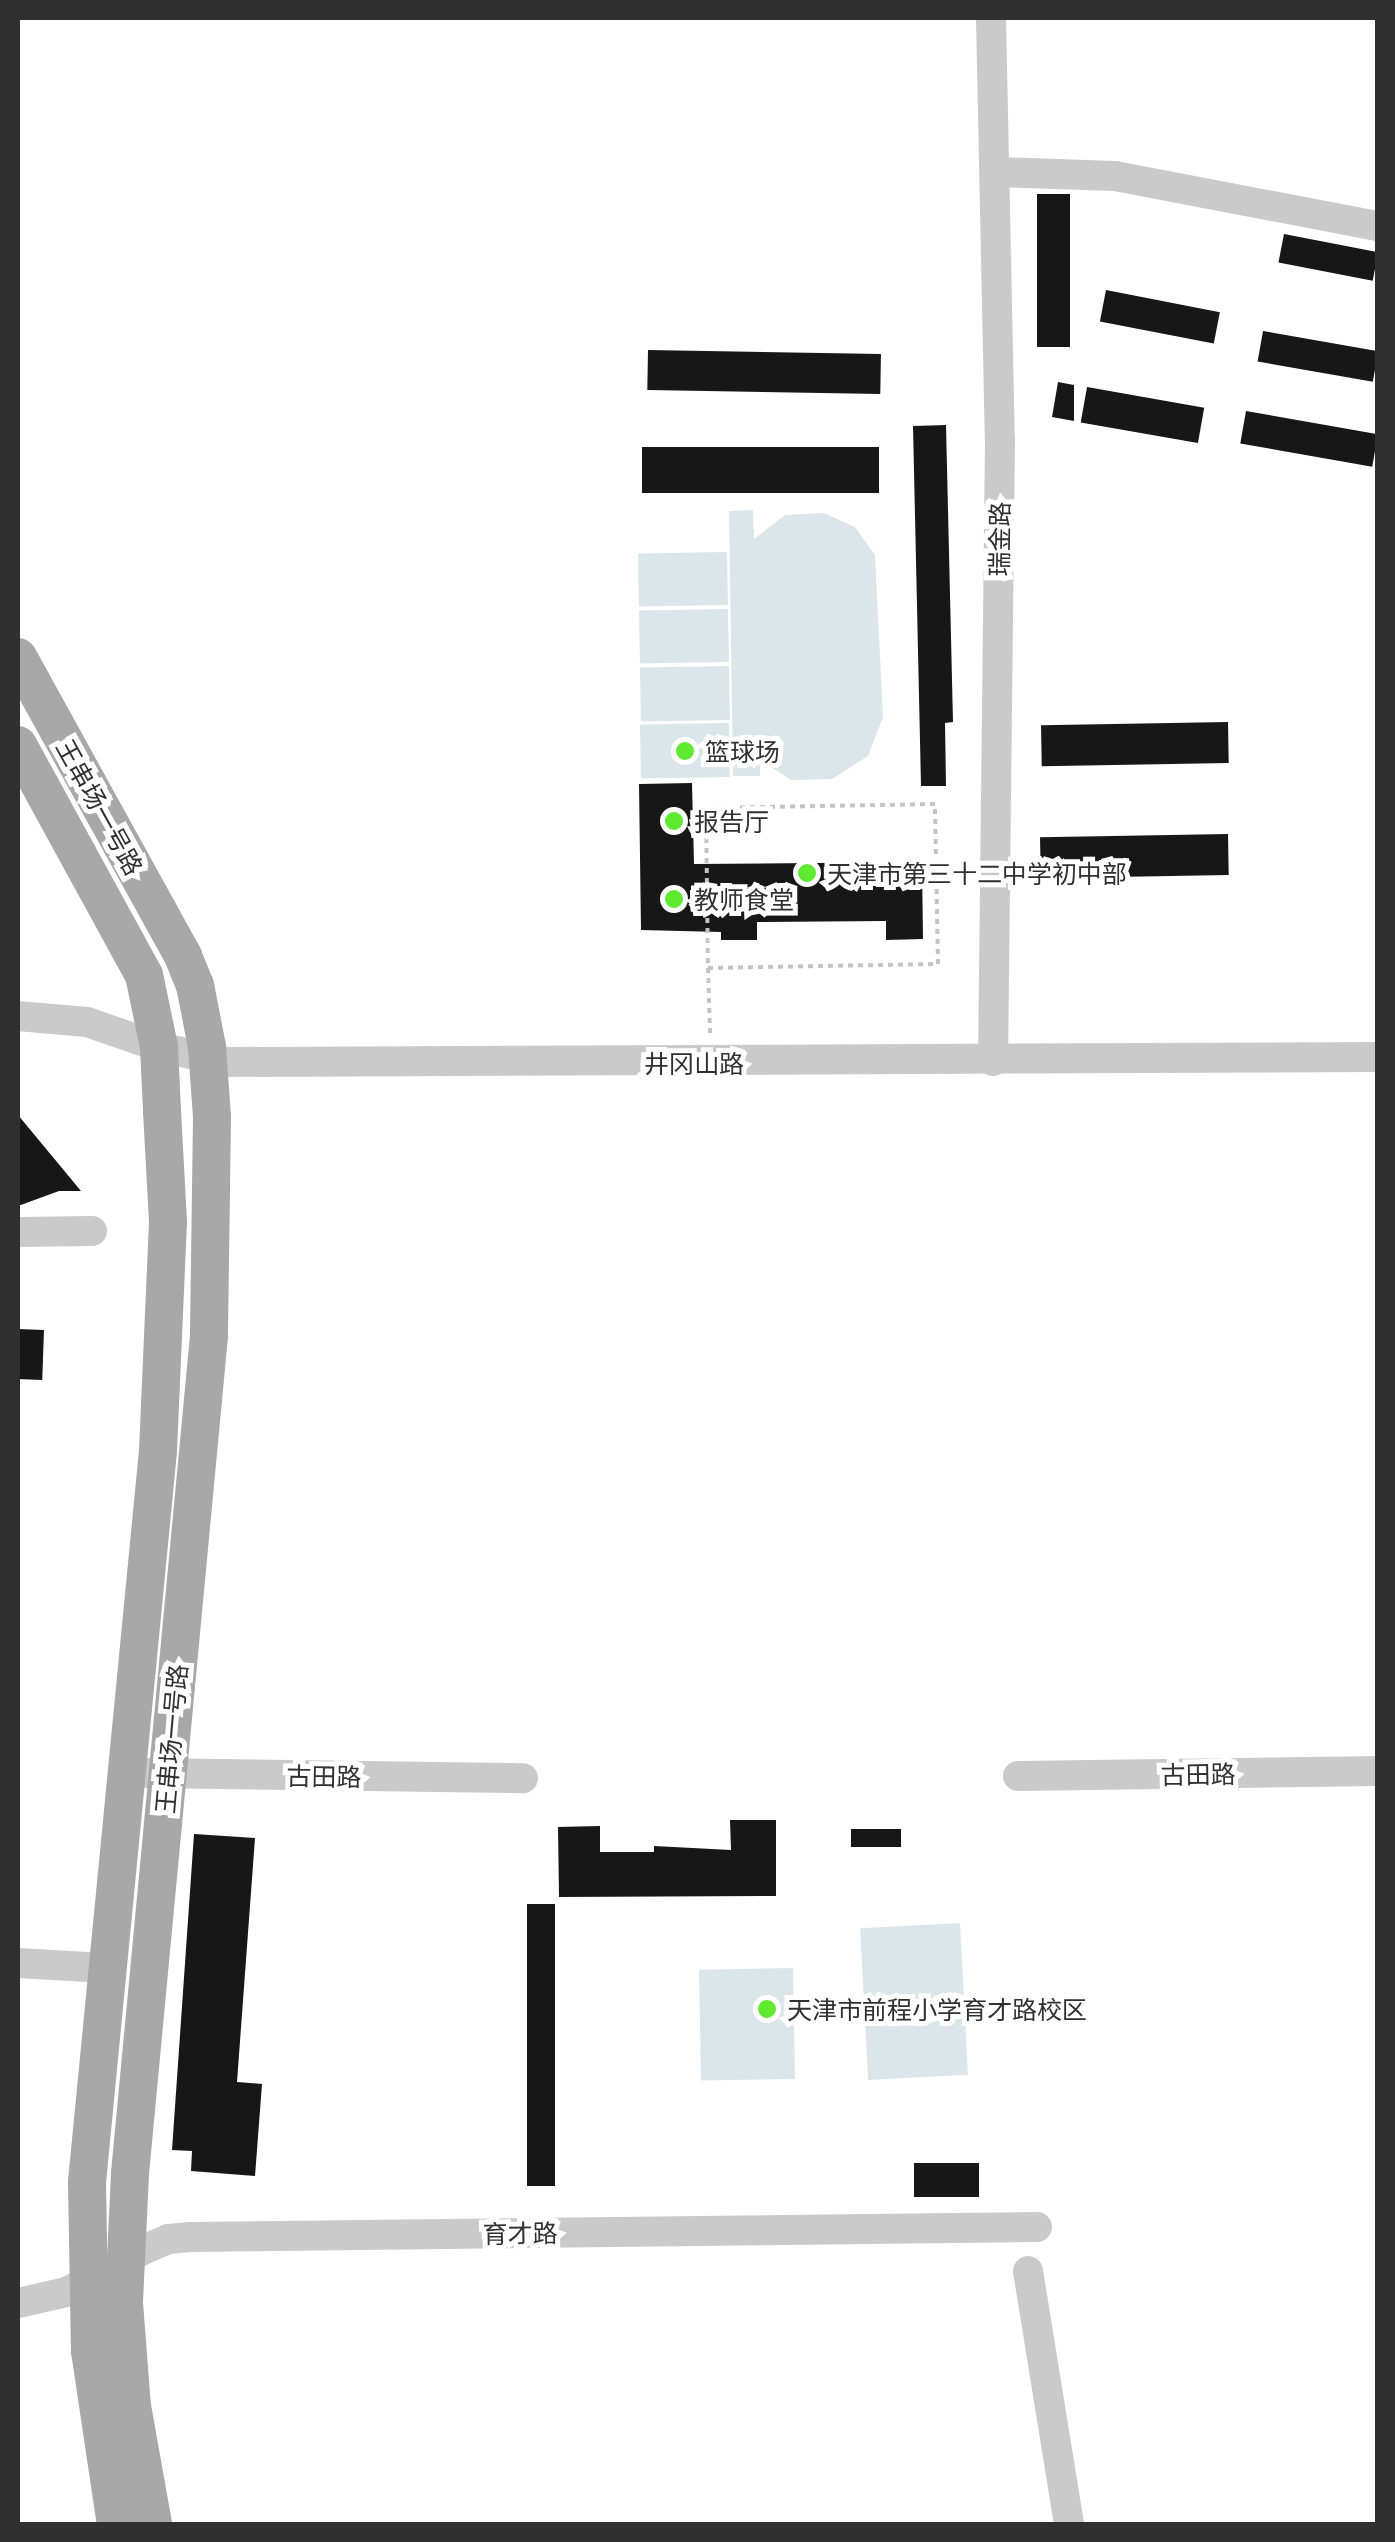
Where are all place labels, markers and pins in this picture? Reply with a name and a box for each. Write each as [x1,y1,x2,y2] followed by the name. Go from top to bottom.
[705,736,780,766] place label: 篮球场
[674,740,696,762] marker: 篮球场
[694,806,769,836] place label: 报告厅
[663,810,685,832] marker: 报告厅
[827,858,1127,888] place label: 天津市第三十二中学初中部
[796,862,818,884] marker: 天津市第三十二中学初中部
[694,884,794,914] place label: 教师食堂
[663,888,685,910] marker: 教师食堂
[787,1994,1087,2024] place label: 天津市前程小学育才路校区
[756,1998,778,2020] marker: 天津市前程小学育才路校区

